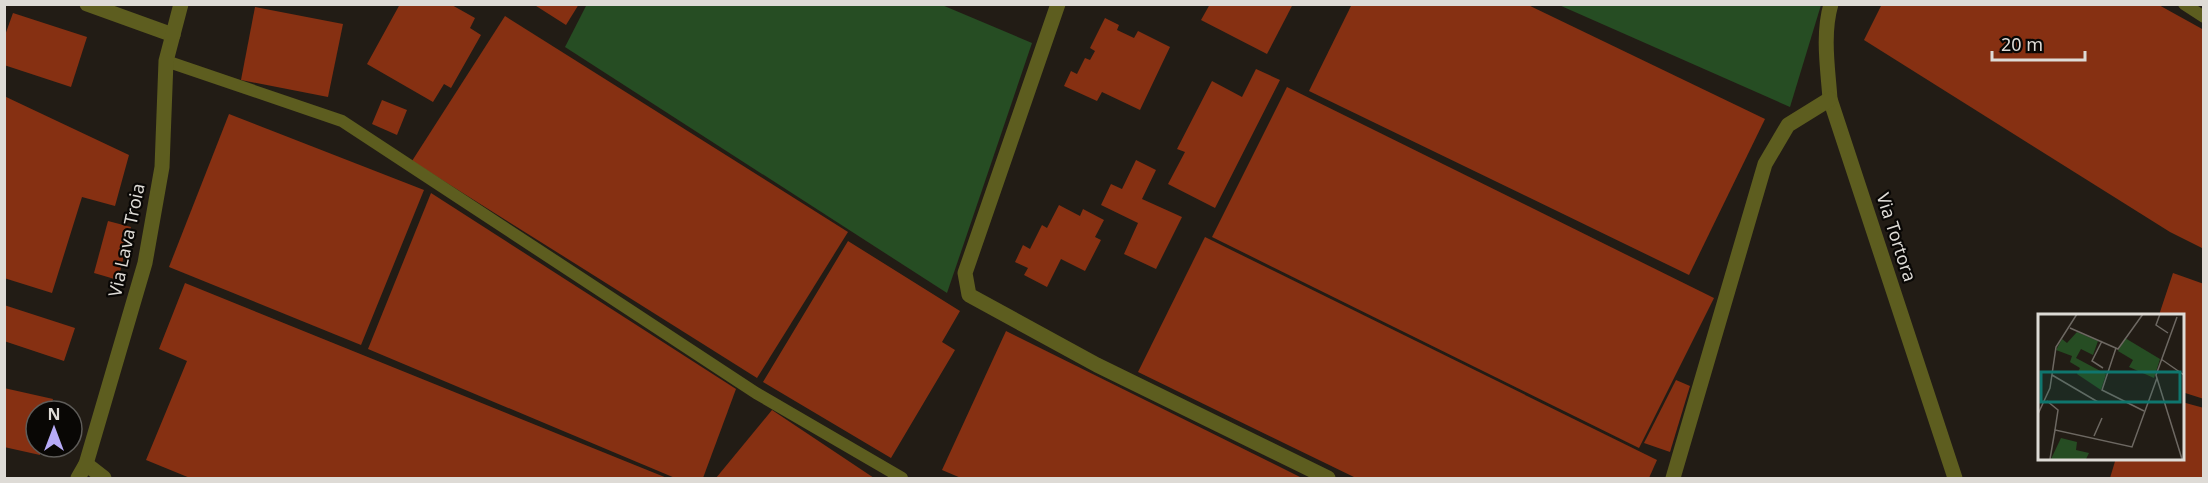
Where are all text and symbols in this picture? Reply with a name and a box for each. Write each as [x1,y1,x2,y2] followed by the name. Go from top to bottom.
[1992,24,2085,62] scale bar
[2001,32,2043,56] text: 20 m
[102,181,150,299] street label: Via Lava Troia
[1871,190,1923,284] street label: Via Tortora
[2038,314,2184,459] inset map
[24,399,84,459] north arrow
[47,403,61,425] text: N

